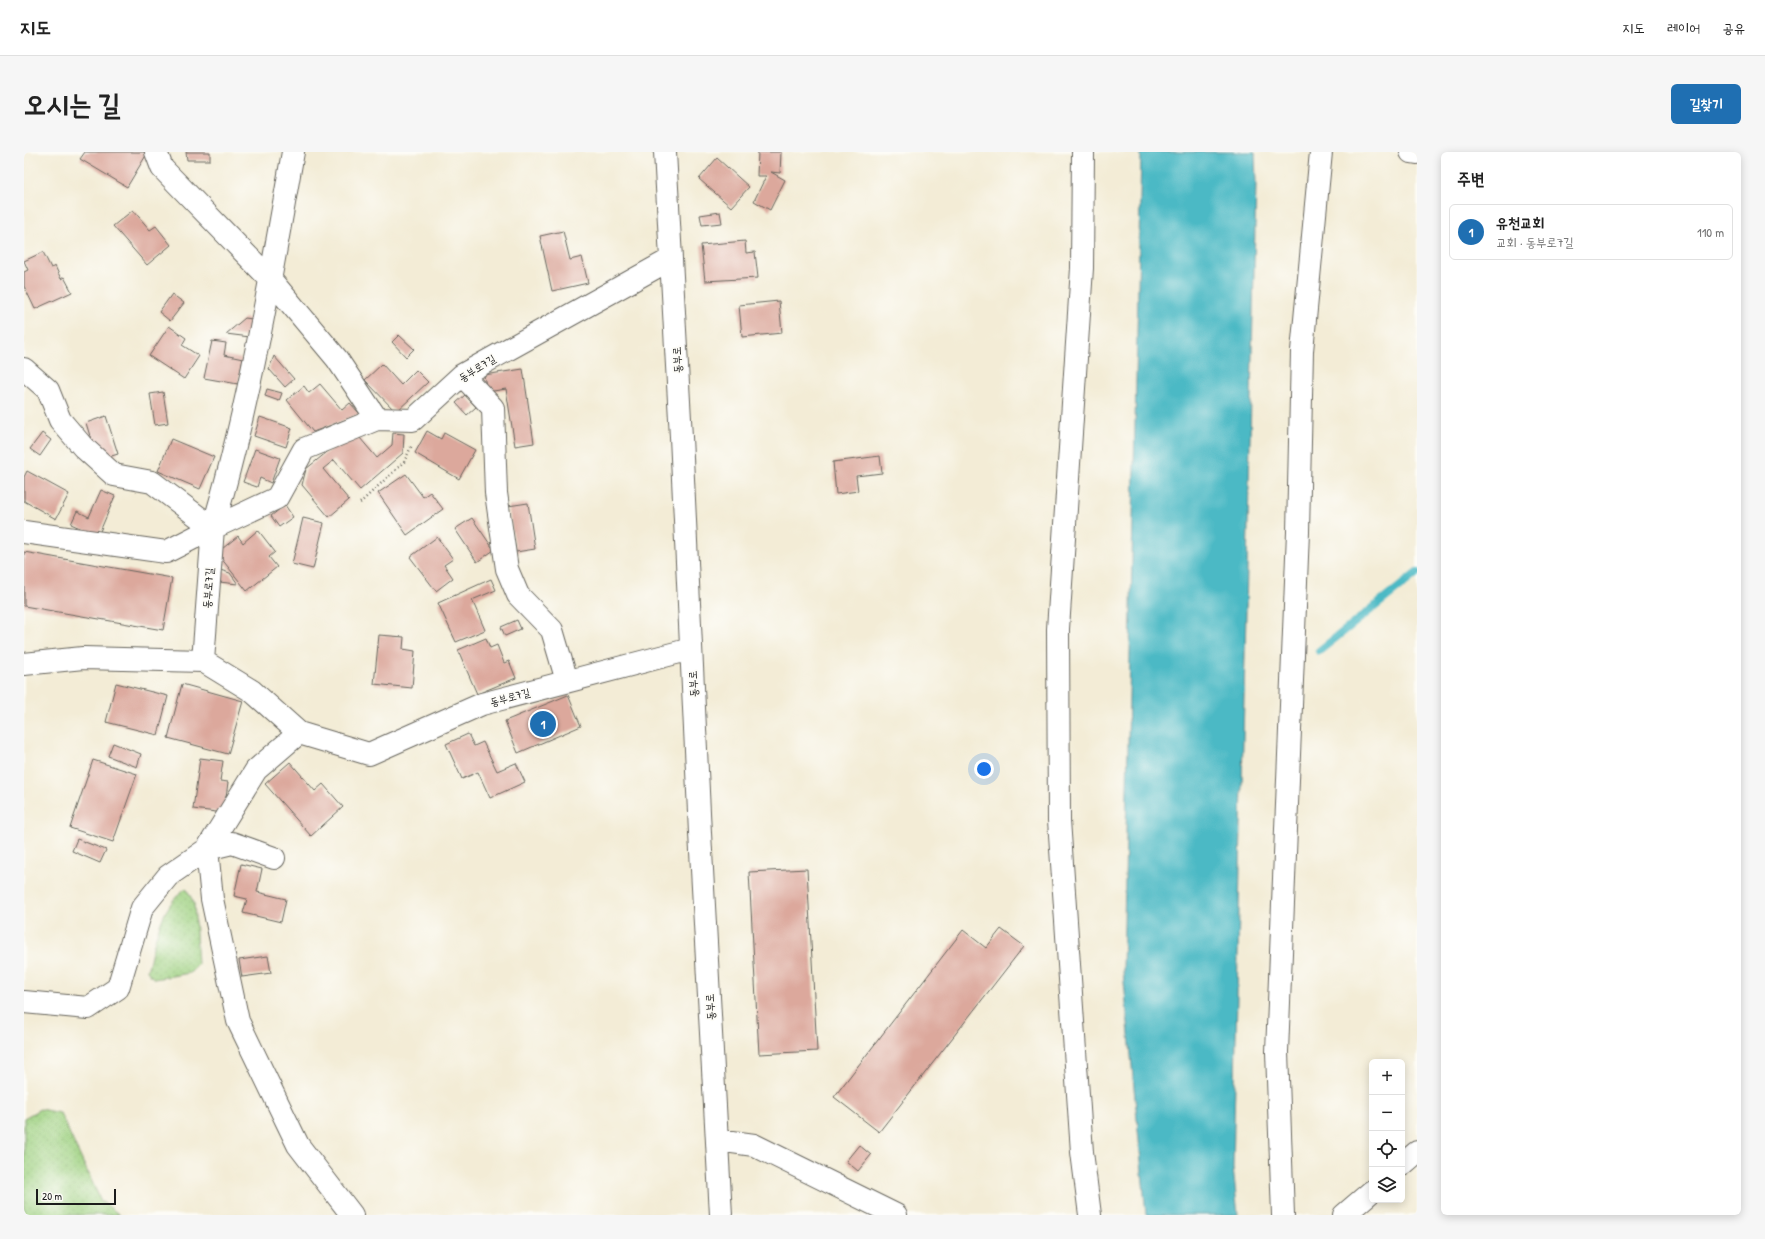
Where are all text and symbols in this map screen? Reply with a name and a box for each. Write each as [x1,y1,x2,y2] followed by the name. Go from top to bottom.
[20,14,51,40] text: 지도
[1622,18,1645,37] text: 지도
[1667,18,1700,37] text: 레이어
[1722,18,1745,37] text: 공유
[1671,84,1741,124] button: 길찾기
[24,85,121,123] text: 오시는 길
[1457,167,1484,190] text: 주변
[1496,212,1544,233] text: 유천교회
[1469,223,1473,241] text: 1
[1697,223,1724,241] text: 110 m
[1496,233,1574,251] text: 교회 · 동부로7길
[669,346,685,374] street label: 동부로
[456,351,498,385] street label: 동부로7길
[200,567,216,609] street label: 동부로7길
[685,670,701,698] street label: 동부로
[488,685,532,709] street label: 동부로7길
[530,709,556,739] pin: 1
[974,759,994,779] your location
[702,993,718,1021] street label: 동부로
[1369,1059,1405,1203] map controls
[1369,1059,1405,1095] button: +
[1369,1095,1405,1131] button: −
[1369,1131,1405,1167] button: locate
[1369,1167,1405,1203] button: layers
[36,1187,116,1206] scale bar
[42,1189,62,1203] text: 20 m

